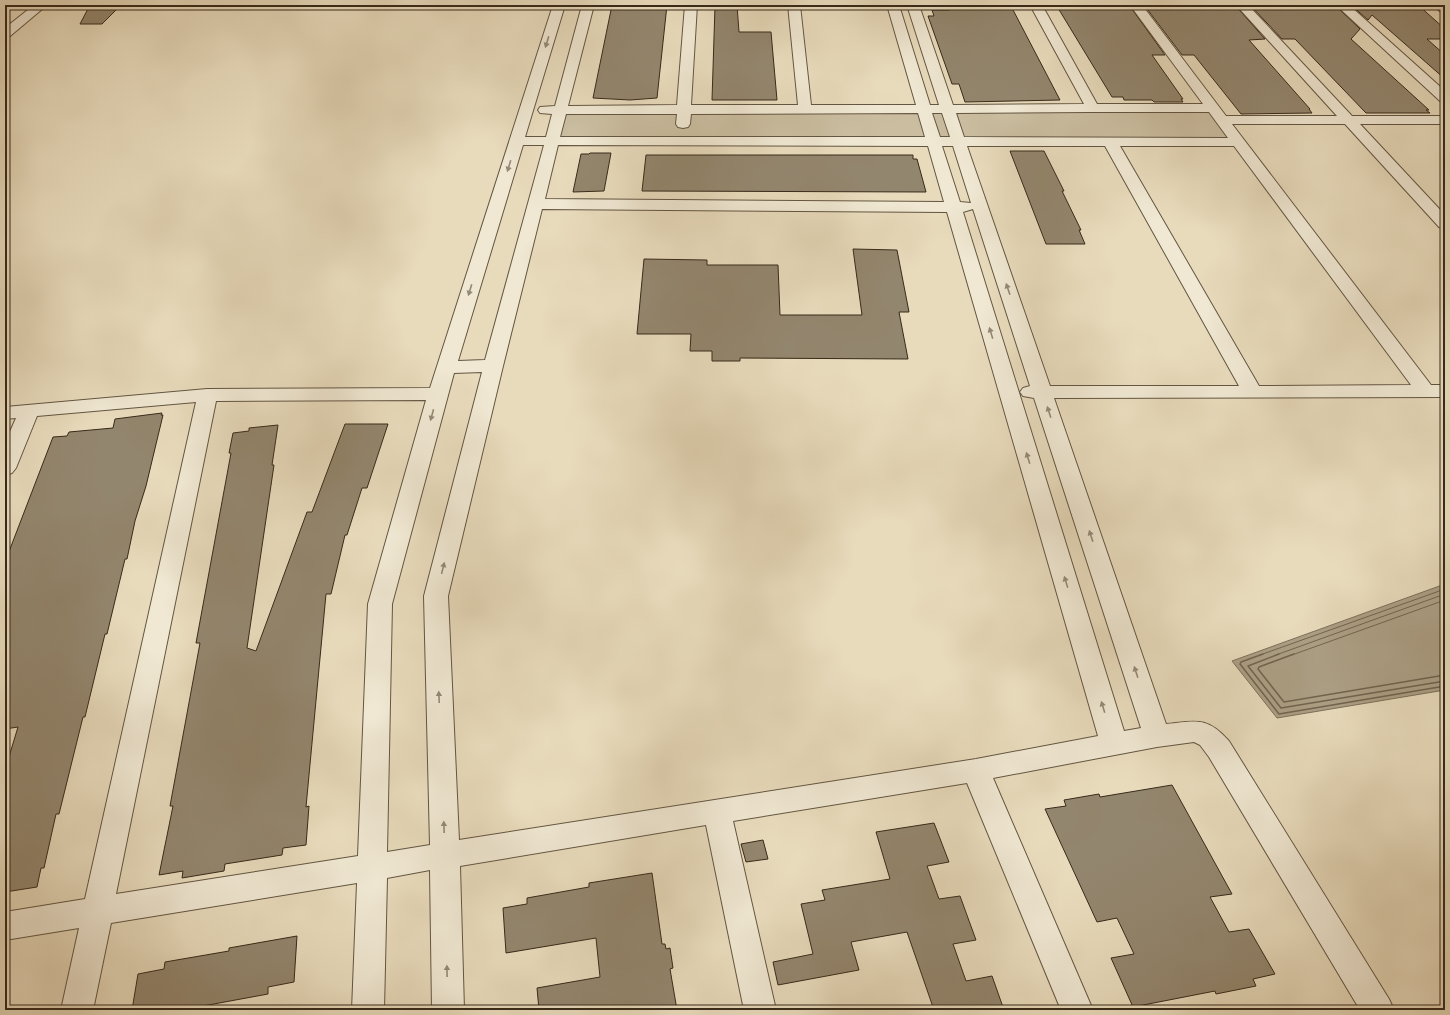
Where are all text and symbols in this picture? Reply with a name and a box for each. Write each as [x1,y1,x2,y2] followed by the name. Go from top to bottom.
[544,37,550,49] one-way arrow
[505,161,511,173] one-way arrow
[1005,283,1011,295] one-way arrow
[467,285,473,297] one-way arrow
[988,327,994,339] one-way arrow
[1046,406,1052,418] one-way arrow
[429,409,435,421] one-way arrow
[1025,451,1031,463] one-way arrow
[1087,529,1093,541] one-way arrow
[440,562,446,574] one-way arrow
[1063,576,1069,588] one-way arrow
[1133,666,1139,678] one-way arrow
[436,690,442,703] one-way arrow
[1100,700,1106,712] one-way arrow
[441,820,447,833] one-way arrow
[444,964,450,977] one-way arrow

